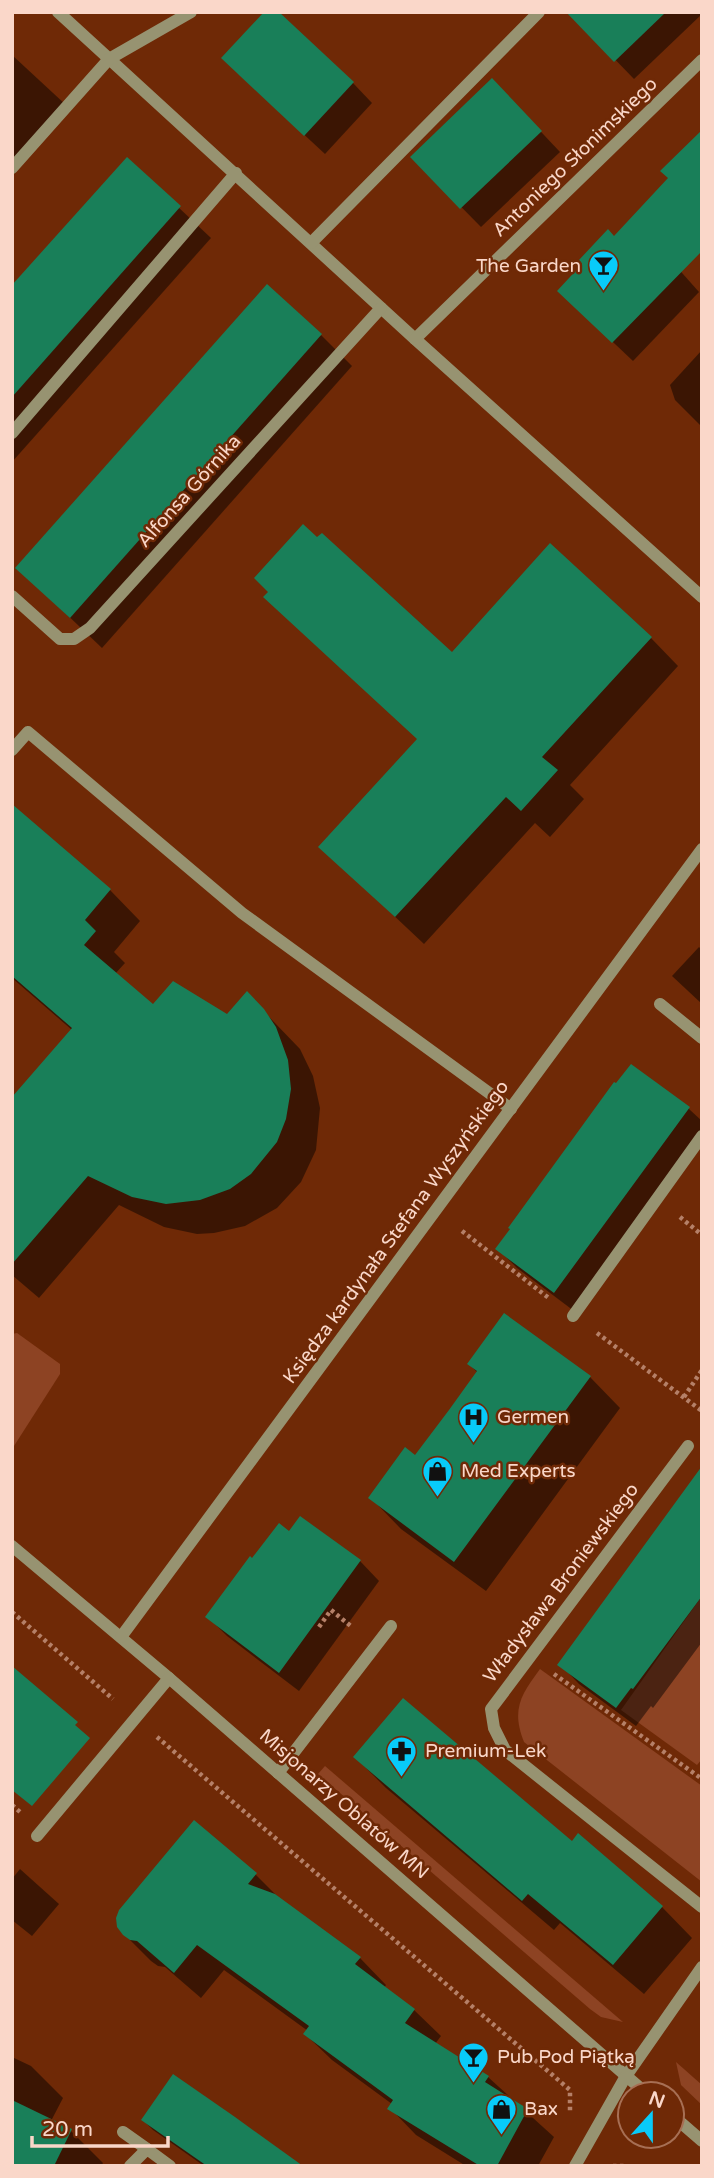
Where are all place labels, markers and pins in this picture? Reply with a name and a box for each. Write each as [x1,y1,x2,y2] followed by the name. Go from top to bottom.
[587,249,621,293] bar icon: The Garden
[476,255,581,277] place label: The Garden
[457,1400,491,1444] hospital icon: Germen
[497,1406,569,1428] place label: Germen
[421,1454,455,1498] shop icon: Med Experts
[461,1460,576,1482] place label: Med Experts
[385,1734,419,1778] pharmacy icon: Premium-Lek
[425,1740,546,1762] place label: Premium-Lek
[457,2040,491,2084] bar icon: Pub Pod Piątką
[497,2046,635,2068] place label: Pub Pod Piątką
[484,2092,518,2136] shop icon: Bax
[524,2098,558,2120] place label: Bax

